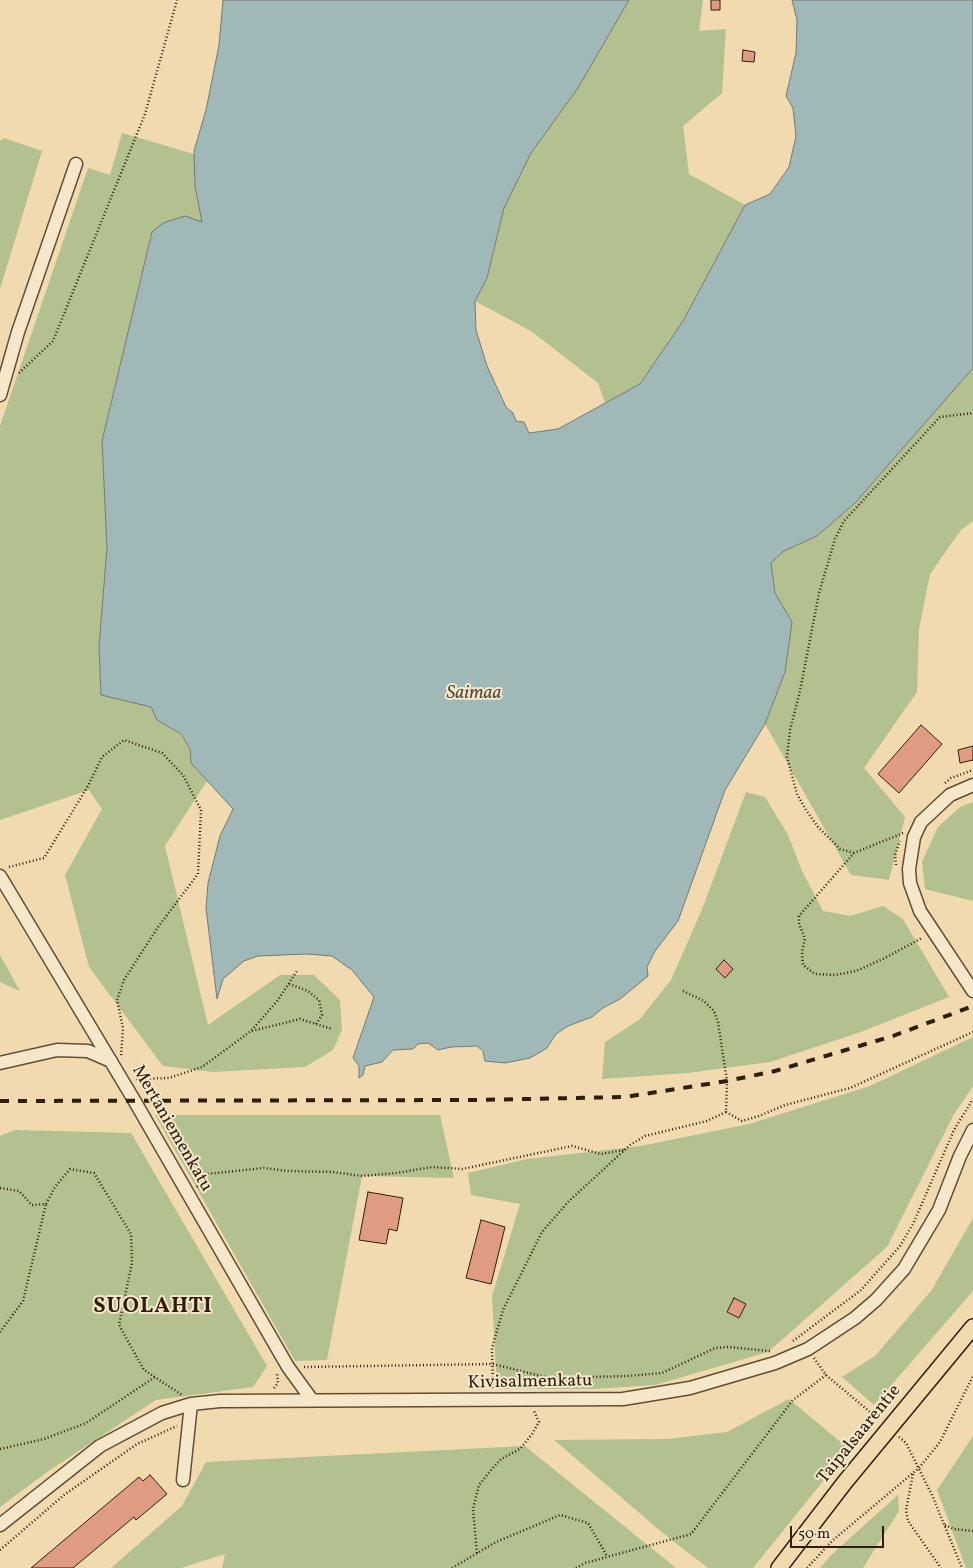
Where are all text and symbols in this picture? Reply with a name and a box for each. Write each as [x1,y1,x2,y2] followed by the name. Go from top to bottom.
[446,684,502,706] water label: Saimaa
[126,1062,216,1196] street label: Mertaniemenkatu
[92,1295,214,1321] district label: SUOLAHTI
[467,1371,593,1395] street label: Kivisalmenkatu
[813,1381,907,1489] street label: Taipalsaarentie
[793,1516,887,1548] scale bar
[798,1524,830,1545] text: 50 m

